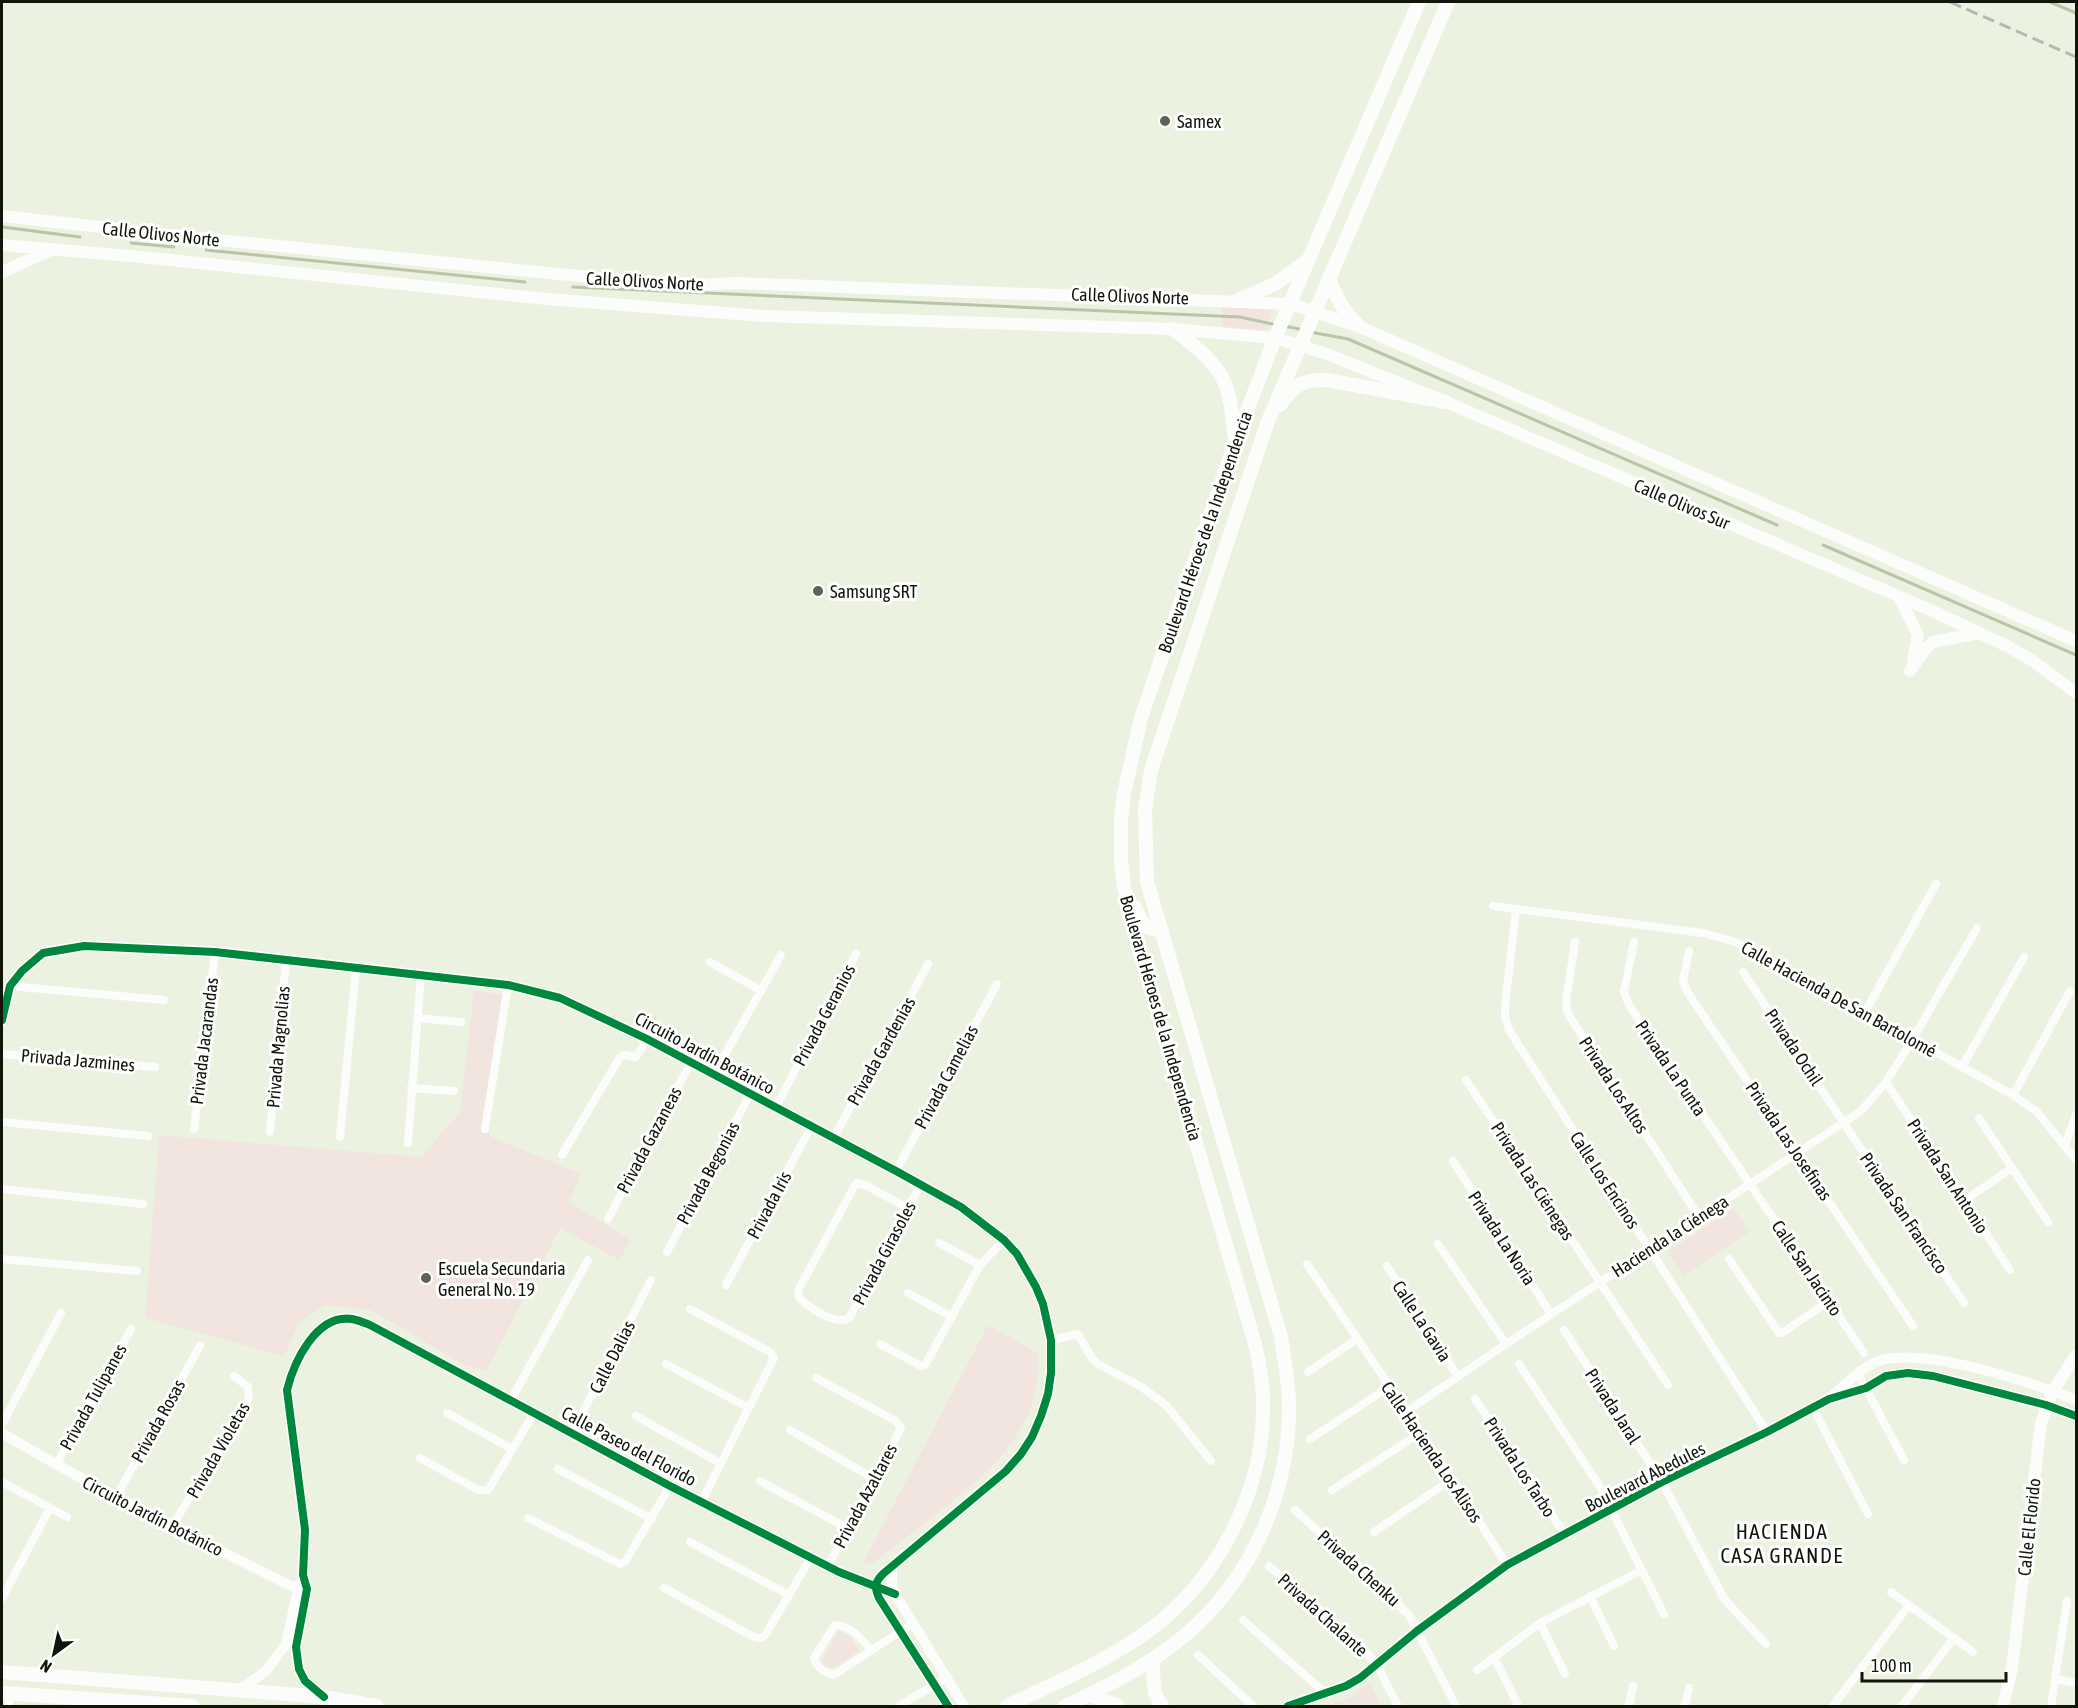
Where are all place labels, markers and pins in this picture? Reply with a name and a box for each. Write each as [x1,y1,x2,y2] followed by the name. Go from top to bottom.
[1177,111,1221,132] place label: Samex
[1158,114,1172,128] marker: Samex
[830,581,917,602] place label: Samsung SRT
[811,584,825,598] marker: Samsung SRT
[438,1258,566,1300] place label: Escuela Secundaria General No. 19
[419,1271,433,1285] marker: Escuela Secundaria General No. 19

